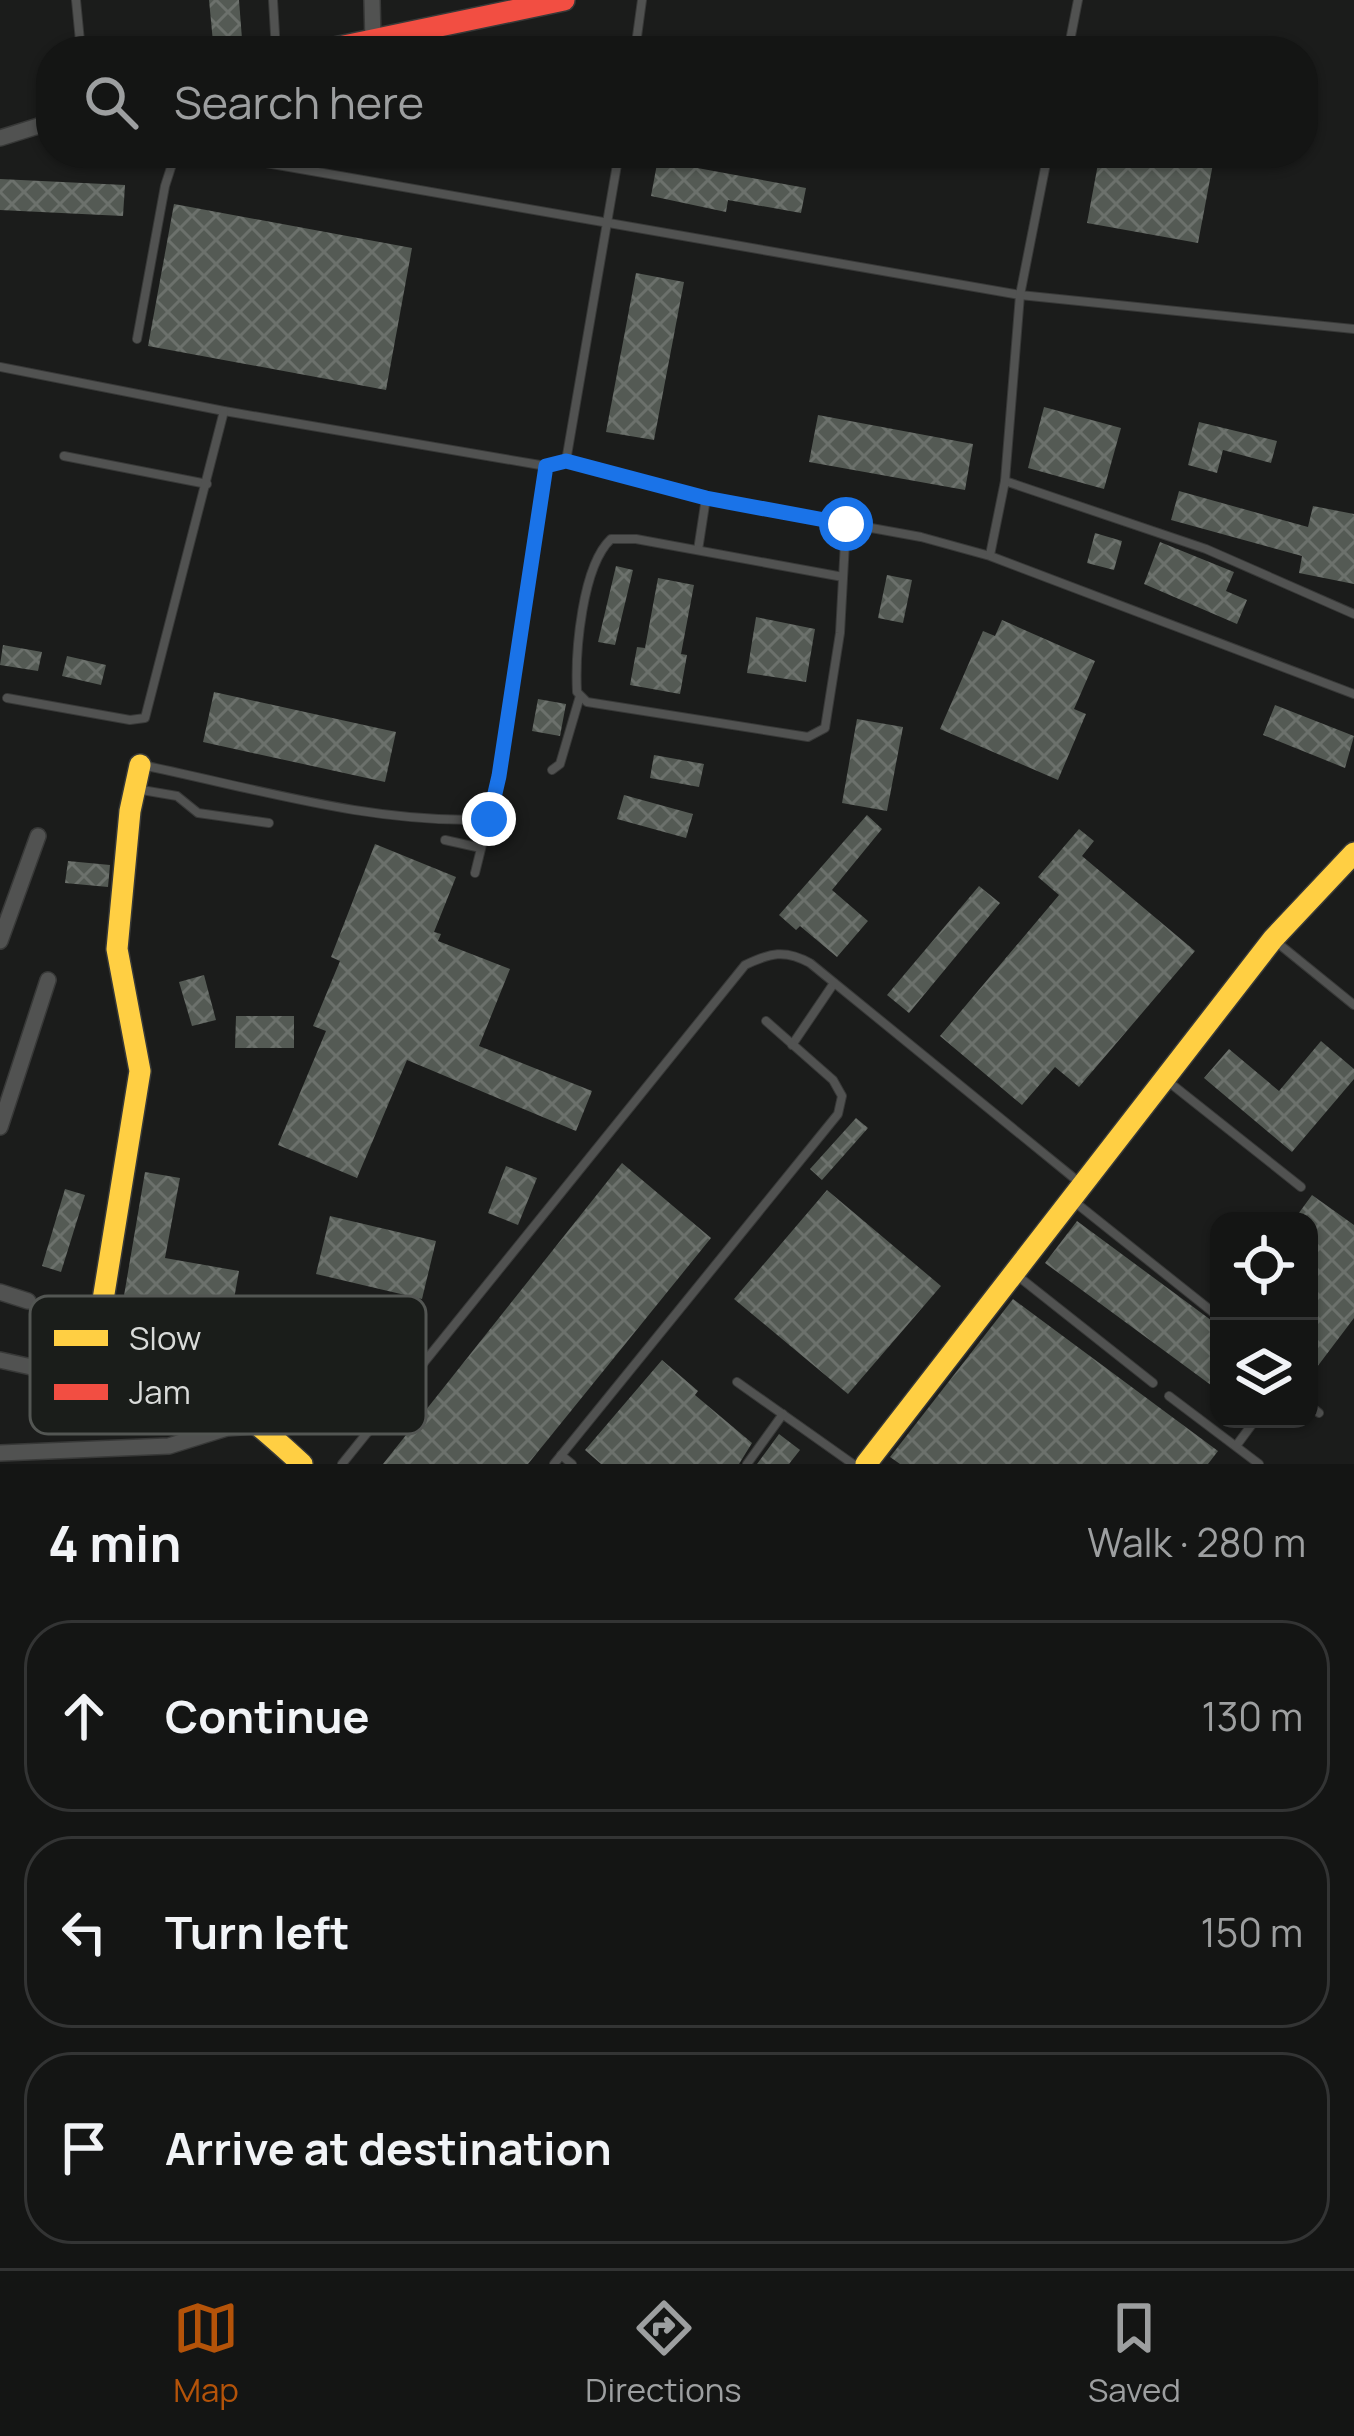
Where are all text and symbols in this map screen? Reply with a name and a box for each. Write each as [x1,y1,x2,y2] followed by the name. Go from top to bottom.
[36,36,1318,168] search box
[78,69,144,135] icon: search
[174,71,424,133] text: Search here
[819,497,873,551] route start
[462,792,516,846] route end
[1210,1212,1318,1428] map controls
[1210,1212,1318,1320] button: locate
[30,1296,426,1434] legend
[129,1315,201,1360] text: Slow
[1210,1320,1318,1428] button: layers
[129,1369,191,1414] text: Jam
[48,1508,181,1577] text: 4 min
[1087,1515,1306,1569] text: Walk · 280 m
[51,1683,117,1749] icon: ahead
[165,1685,370,1747] text: Continue
[1202,1689,1303,1743] text: 130 m
[51,1899,117,1965] icon: left
[165,1901,350,1963] text: Turn left
[1201,1905,1303,1959] text: 150 m
[51,2115,117,2181] icon: arrive
[165,2117,612,2179] text: Arrive at destination
[173,2295,239,2412] tab: Map
[585,2295,742,2412] tab: Directions
[1088,2295,1181,2412] tab: Saved

